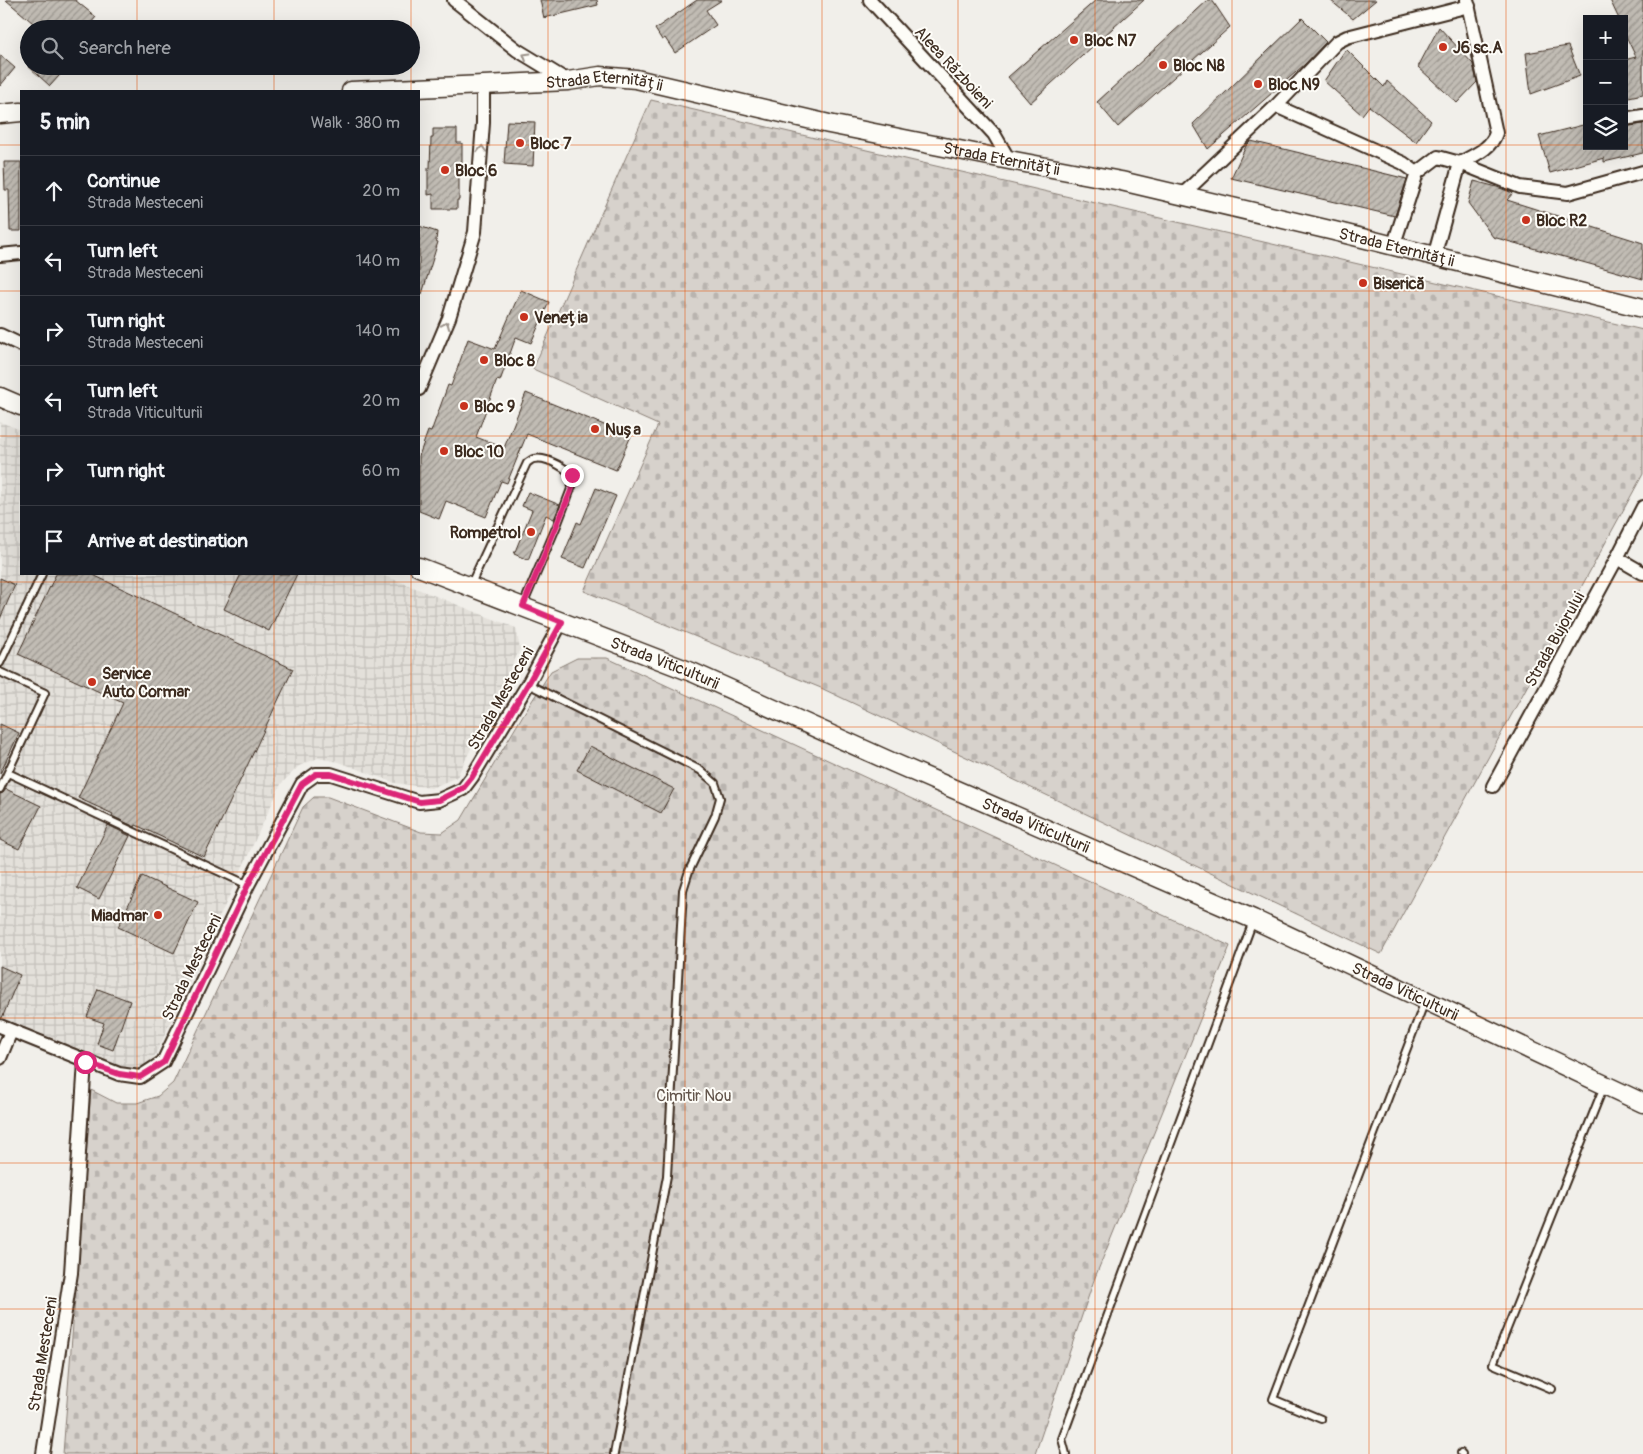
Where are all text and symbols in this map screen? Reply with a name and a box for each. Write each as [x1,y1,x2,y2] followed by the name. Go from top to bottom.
[1583,15,1628,150] map controls
[1583,15,1628,60] button: +
[20,20,420,75] search box
[910,22,997,113] street label: Aleea Războieni
[1084,31,1137,51] place label: Bloc N7
[38,34,66,62] icon: search
[1068,34,1080,46] marker: Bloc N7
[78,36,171,60] text: Search here
[1453,38,1503,58] place label: J6 sc.A
[1437,41,1449,53] marker: J6 sc.A
[523,53,532,62] one-way arrow
[1173,56,1225,76] place label: Bloc N8
[1157,59,1169,71] marker: Bloc N8
[1583,60,1628,105] button: −
[545,67,665,96] street label: Strada Eternității
[1268,75,1320,95] place label: Bloc N9
[1252,78,1264,90] marker: Bloc N9
[1583,105,1628,150] button: layers
[40,109,90,136] text: 5 min
[311,113,400,133] text: Walk · 380 m
[530,134,572,154] place label: Bloc 7
[514,137,526,149] marker: Bloc 7
[942,138,1061,180] street label: Strada Eternității
[476,145,487,153] one-way arrow
[455,161,497,181] place label: Bloc 6
[439,164,451,176] marker: Bloc 6
[87,169,160,193] text: Continue
[40,177,68,205] icon: ahead
[362,181,400,201] text: 20 m
[87,193,203,213] text: Strada Mesteceni
[1536,211,1587,231] place label: Bloc R2
[1520,214,1532,226] marker: Bloc R2
[1337,224,1456,272] street label: Strada Eternității
[87,239,157,263] text: Turn left
[40,247,68,275] icon: left
[356,251,400,271] text: 140 m
[87,263,203,283] text: Strada Mesteceni
[1373,274,1425,294] place label: Biserică
[1357,277,1369,289] marker: Biserică
[534,308,589,328] place label: Veneția
[87,309,165,333] text: Turn right
[518,311,530,323] marker: Veneția
[40,317,68,345] icon: right
[356,321,400,341] text: 140 m
[441,321,451,329] one-way arrow
[87,333,203,353] text: Strada Mesteceni
[494,351,535,371] place label: Bloc 8
[478,354,490,366] marker: Bloc 8
[87,379,157,403] text: Turn left
[40,387,68,415] icon: left
[362,391,400,411] text: 20 m
[474,397,515,417] place label: Bloc 9
[458,400,470,412] marker: Bloc 9
[87,403,202,423] text: Strada Viticulturii
[605,420,641,440] place label: Nușa
[589,423,601,435] marker: Nușa
[454,442,504,462] place label: Bloc 10
[438,445,450,457] marker: Bloc 10
[40,457,68,485] icon: right
[87,459,165,483] text: Turn right
[362,461,400,481] text: 60 m
[561,464,584,487] route end
[450,523,521,543] place label: Rompetrol
[525,526,537,538] marker: Rompetrol
[40,527,68,555] icon: arrive
[87,529,248,553] text: Arrive at destination
[1521,588,1589,690] street label: Strada Bujorului
[608,633,722,694] street label: Strada Viticulturii
[463,643,539,754] street label: Strada Mesteceni
[102,664,190,702] place label: Service Auto Cormar
[86,676,98,688] marker: Service Auto Cormar
[979,793,1093,858] street label: Strada Viticulturii
[91,906,148,926] place label: Miadmar
[152,909,164,921] marker: Miadmar
[157,911,226,1024] street label: Strada Mesteceni
[1349,958,1462,1026] street label: Strada Viticulturii
[74,1051,97,1074] route start
[656,1086,732,1106] park label: Cimitir Nou
[24,1295,62,1413] street label: Strada Mesteceni

